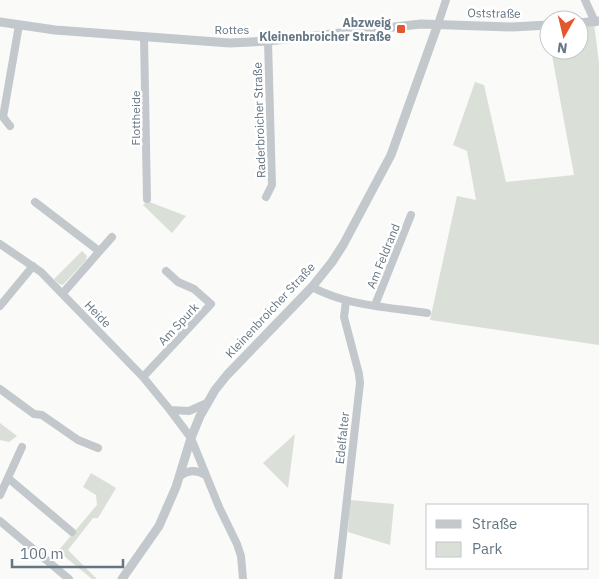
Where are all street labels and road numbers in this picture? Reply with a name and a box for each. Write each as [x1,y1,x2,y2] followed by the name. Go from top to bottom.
[467,5,521,21] street label: Oststraße
[215,22,250,37] street label: Rottes
[249,61,269,178] street label: Raderbroicher Straße
[128,90,143,145] street label: Flottheide
[363,221,403,291] street label: Am Feldrand
[222,259,318,361] street label: Kleinenbroicher Straße
[82,297,115,331] street label: Heide
[155,299,202,348] street label: Am Spurk
[332,411,352,465] street label: Edelfalter

